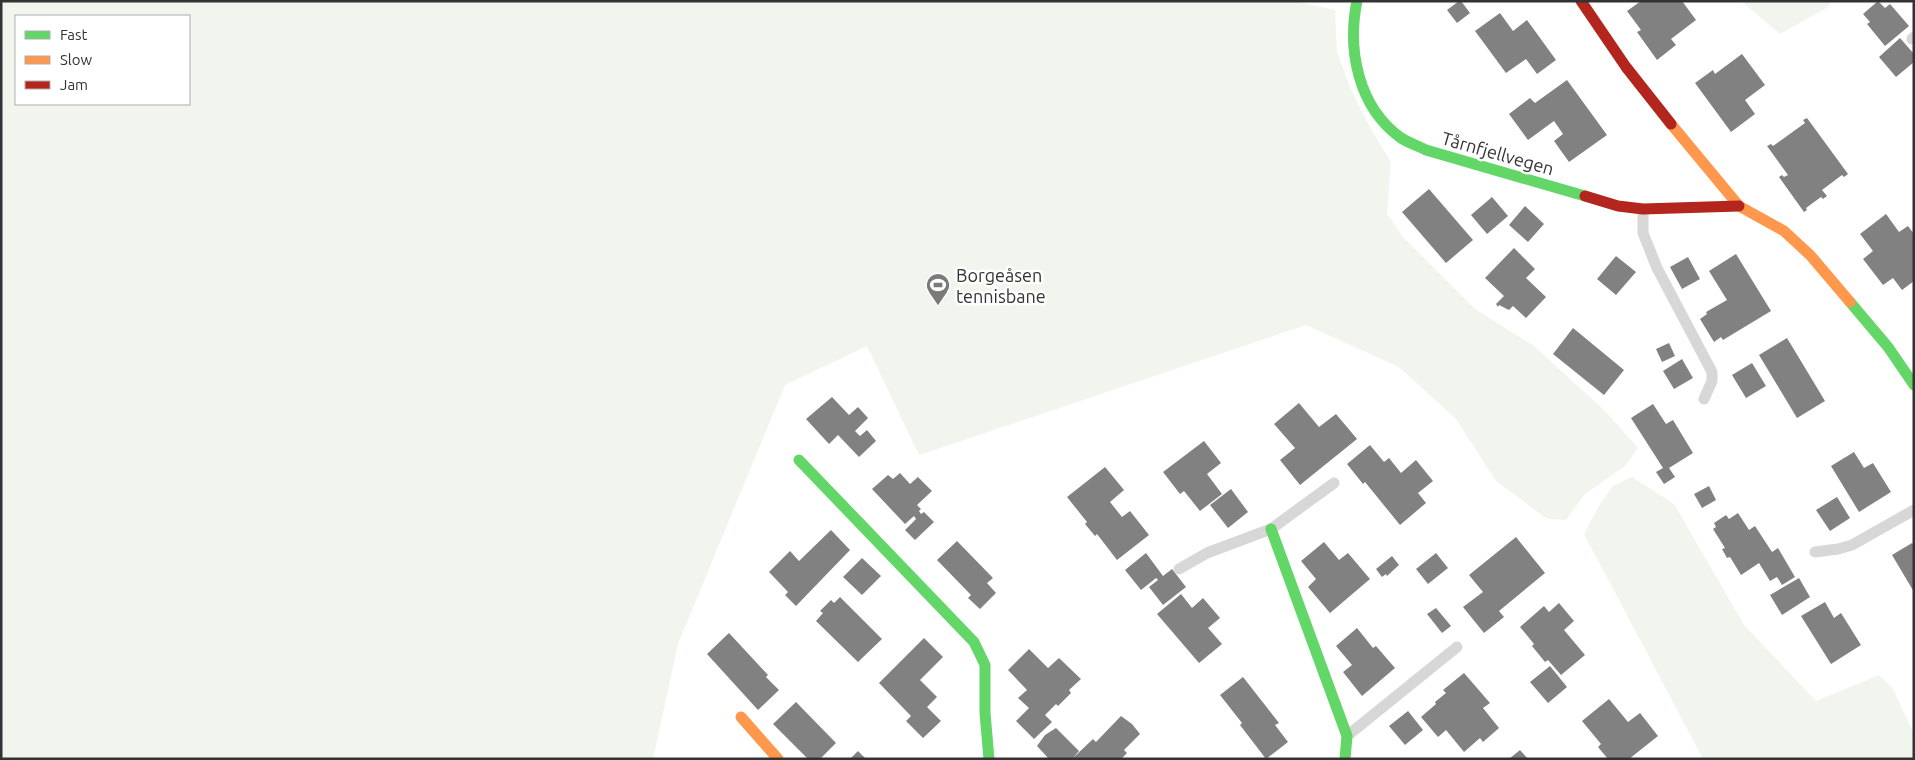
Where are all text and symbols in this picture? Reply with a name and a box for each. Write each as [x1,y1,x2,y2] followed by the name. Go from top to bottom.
[15,15,190,105] legend
[60,26,88,43] text: Fast
[60,51,93,68] text: Slow
[60,76,88,93] text: Jam
[1440,127,1556,179] street label: Tårnfjellvegen
[956,265,1046,306] place label: Borgeåsen tennisbane
[925,272,951,306] sports icon: Borgeåsen tennisbane

